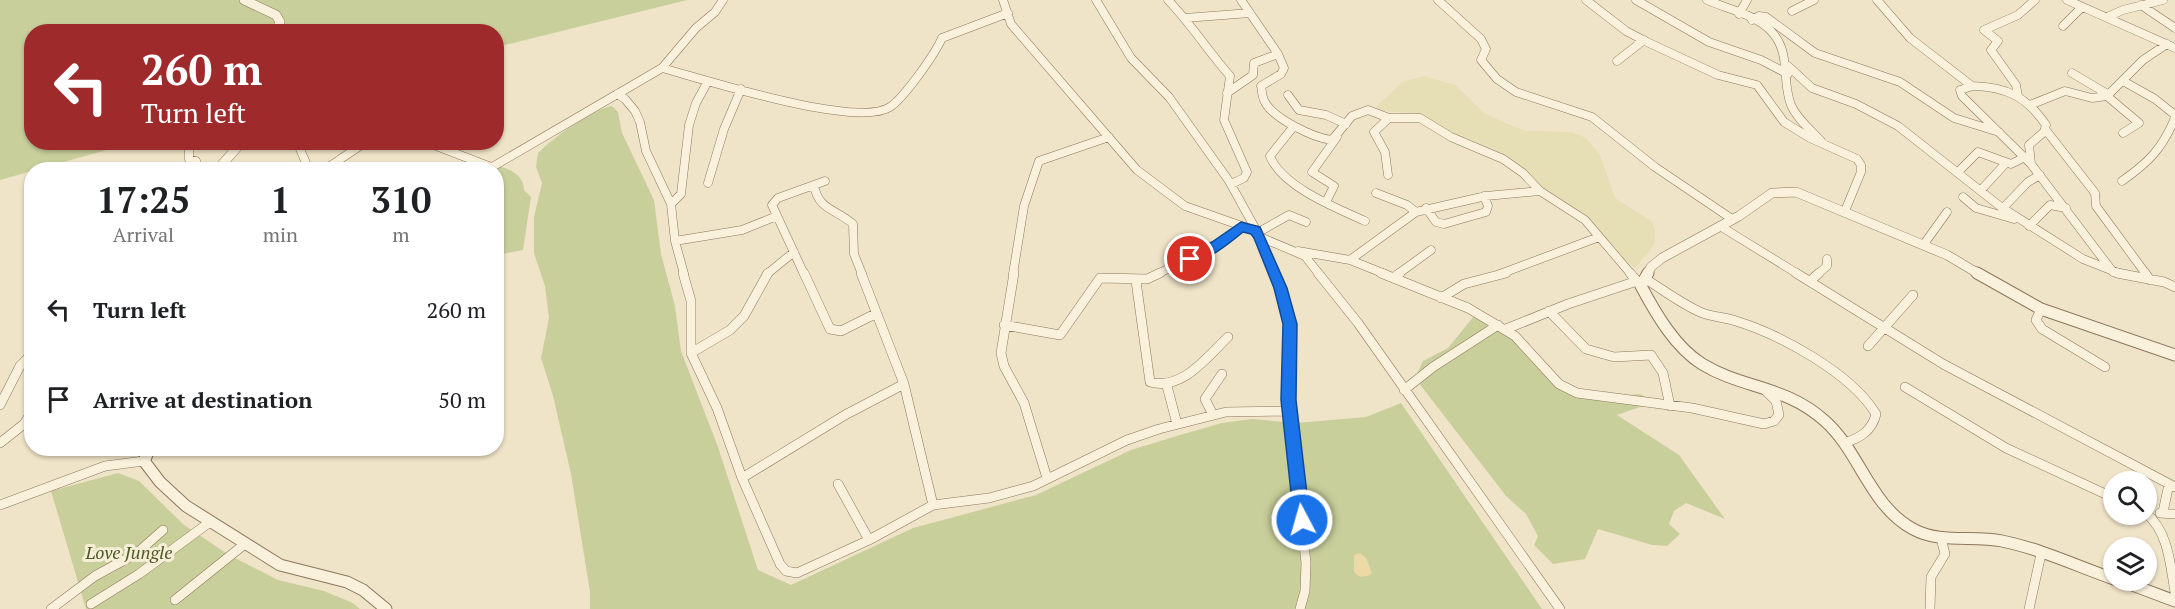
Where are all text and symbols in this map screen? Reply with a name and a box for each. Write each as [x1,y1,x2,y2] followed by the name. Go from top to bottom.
[141,41,262,97] text: 260 m
[42,48,120,126] icon: left
[141,95,246,131] text: Turn left
[97,176,190,223] text: 17:25
[270,176,291,223] text: 1
[370,176,431,223] text: 310
[113,221,174,248] text: Arrival
[263,221,298,248] text: min
[392,221,410,248] text: m
[1164,233,1215,284] pin
[1173,242,1206,275] icon: arrive
[42,293,75,326] icon: left
[93,295,186,324] text: Turn left
[426,295,486,324] text: 260 m
[42,383,75,416] icon: arrive
[93,385,312,414] text: Arrive at destination
[438,385,486,414] text: 50 m
[2103,471,2157,591] map controls
[2103,471,2157,525] button: search
[1270,488,1334,552] position arrow
[2103,537,2157,591] button: layers
[85,540,172,564] park label: Love Jungle

